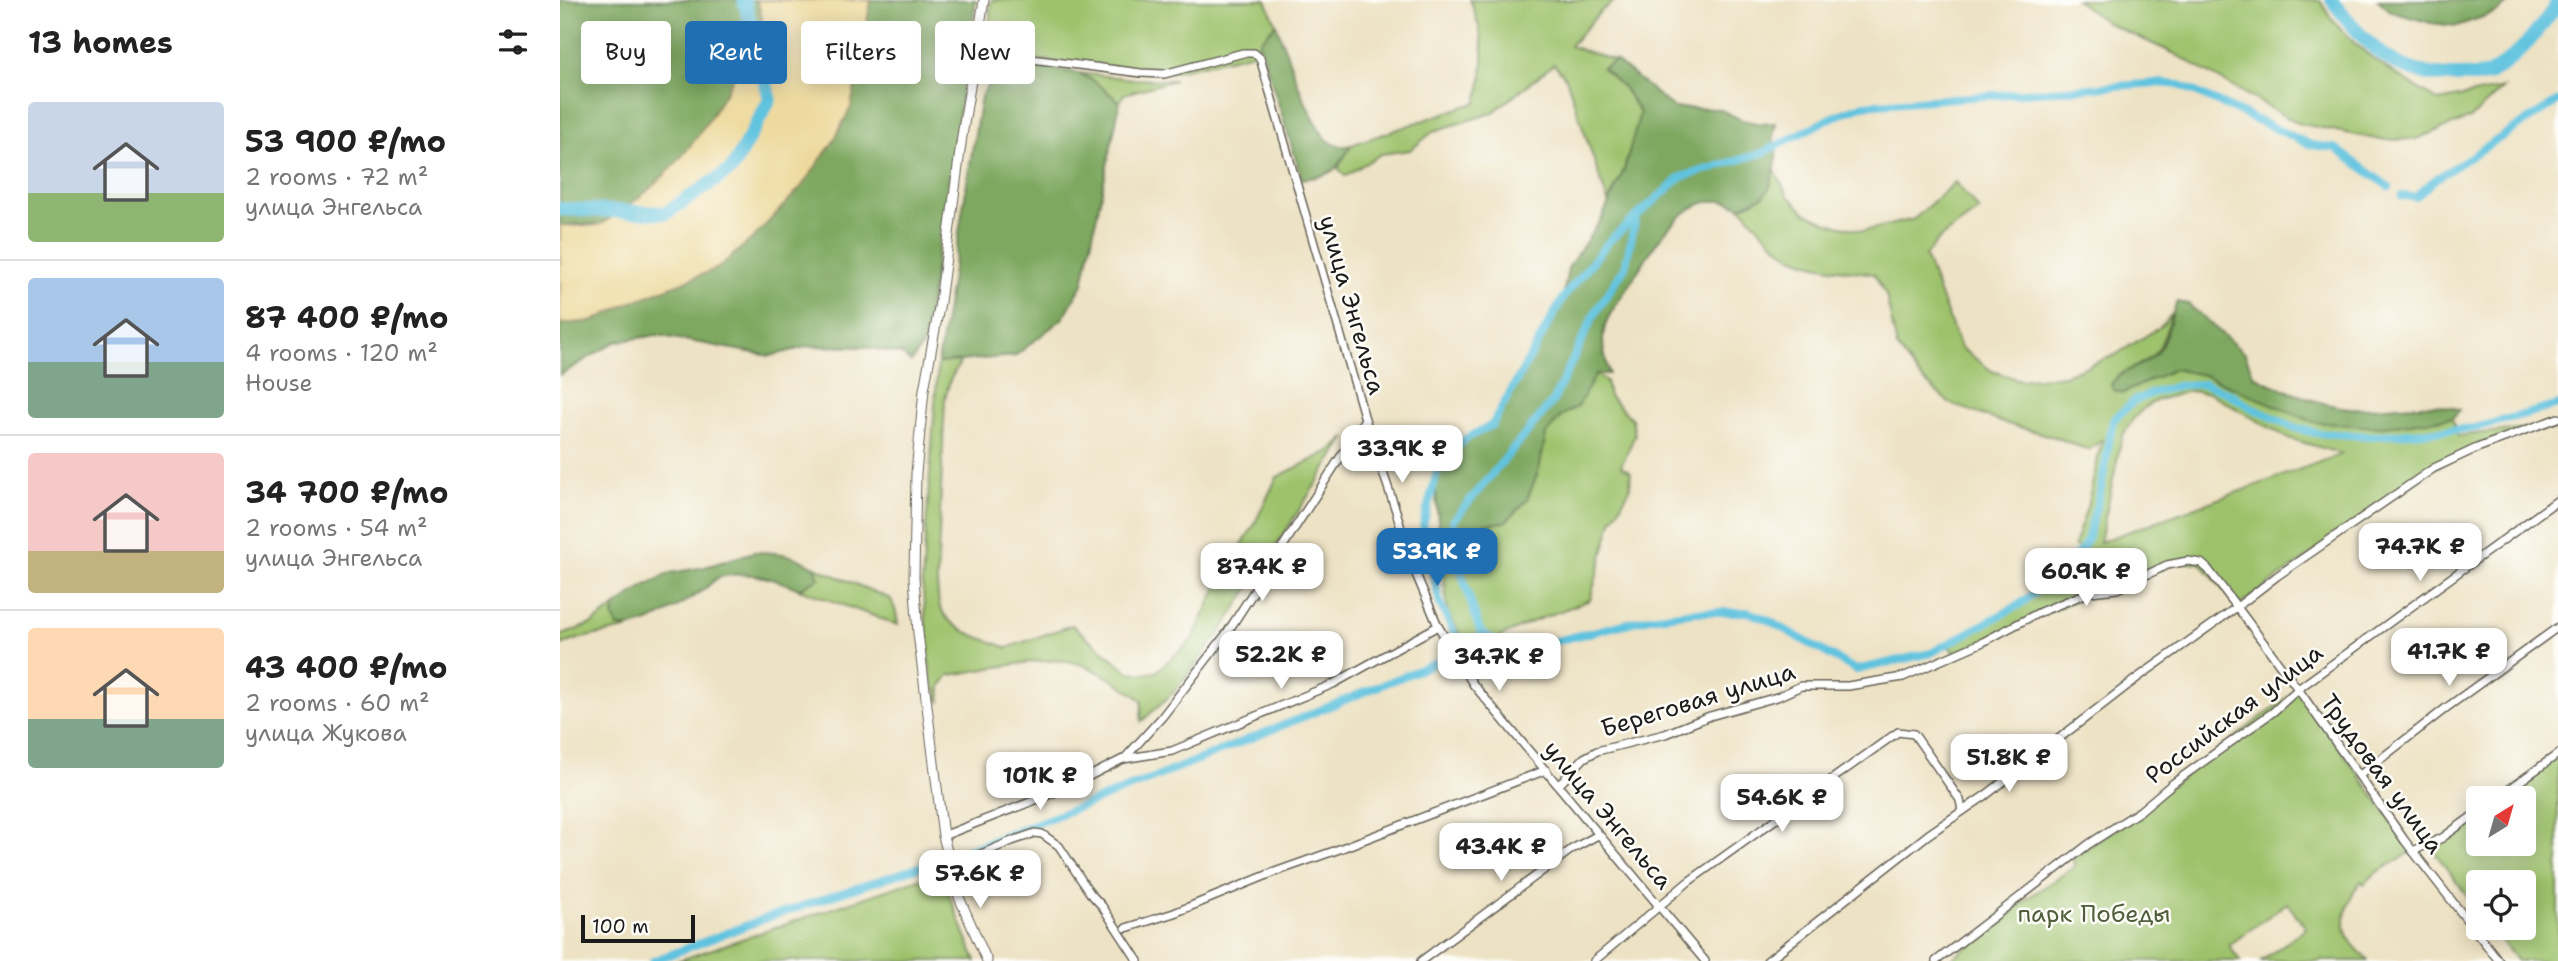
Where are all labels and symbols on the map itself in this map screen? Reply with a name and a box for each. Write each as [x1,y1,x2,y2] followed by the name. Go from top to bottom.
[1311,212,1393,398] street label: улица Энгельса
[1337,426,1467,485] pin: 33.9K ₽
[2355,524,2485,583] pin: 74.7K ₽
[1372,528,1502,588] pin: 53.9K ₽
[1197,544,1327,603] pin: 87.4K ₽
[2021,548,2151,608] pin: 60.9K ₽
[2384,628,2514,688] pin: 41.7K ₽
[1216,632,1346,691] pin: 52.2K ₽
[1434,634,1564,693] pin: 34.7K ₽
[2139,637,2329,791] street label: Российская улица
[1597,655,1799,745] street label: Береговая улица
[2313,688,2451,860] street label: Трудовая улица
[1536,734,1680,896] street label: улица Энгельса
[1944,734,2074,794] pin: 51.8K ₽
[983,752,1097,812] pin: 101K ₽
[1717,774,1847,834] pin: 54.6K ₽
[2466,786,2536,856] north arrow
[1436,824,1566,883] pin: 43.4K ₽
[915,850,1045,910] pin: 57.6K ₽
[2017,898,2171,930] park label: парк Победы
[581,912,695,944] scale bar

